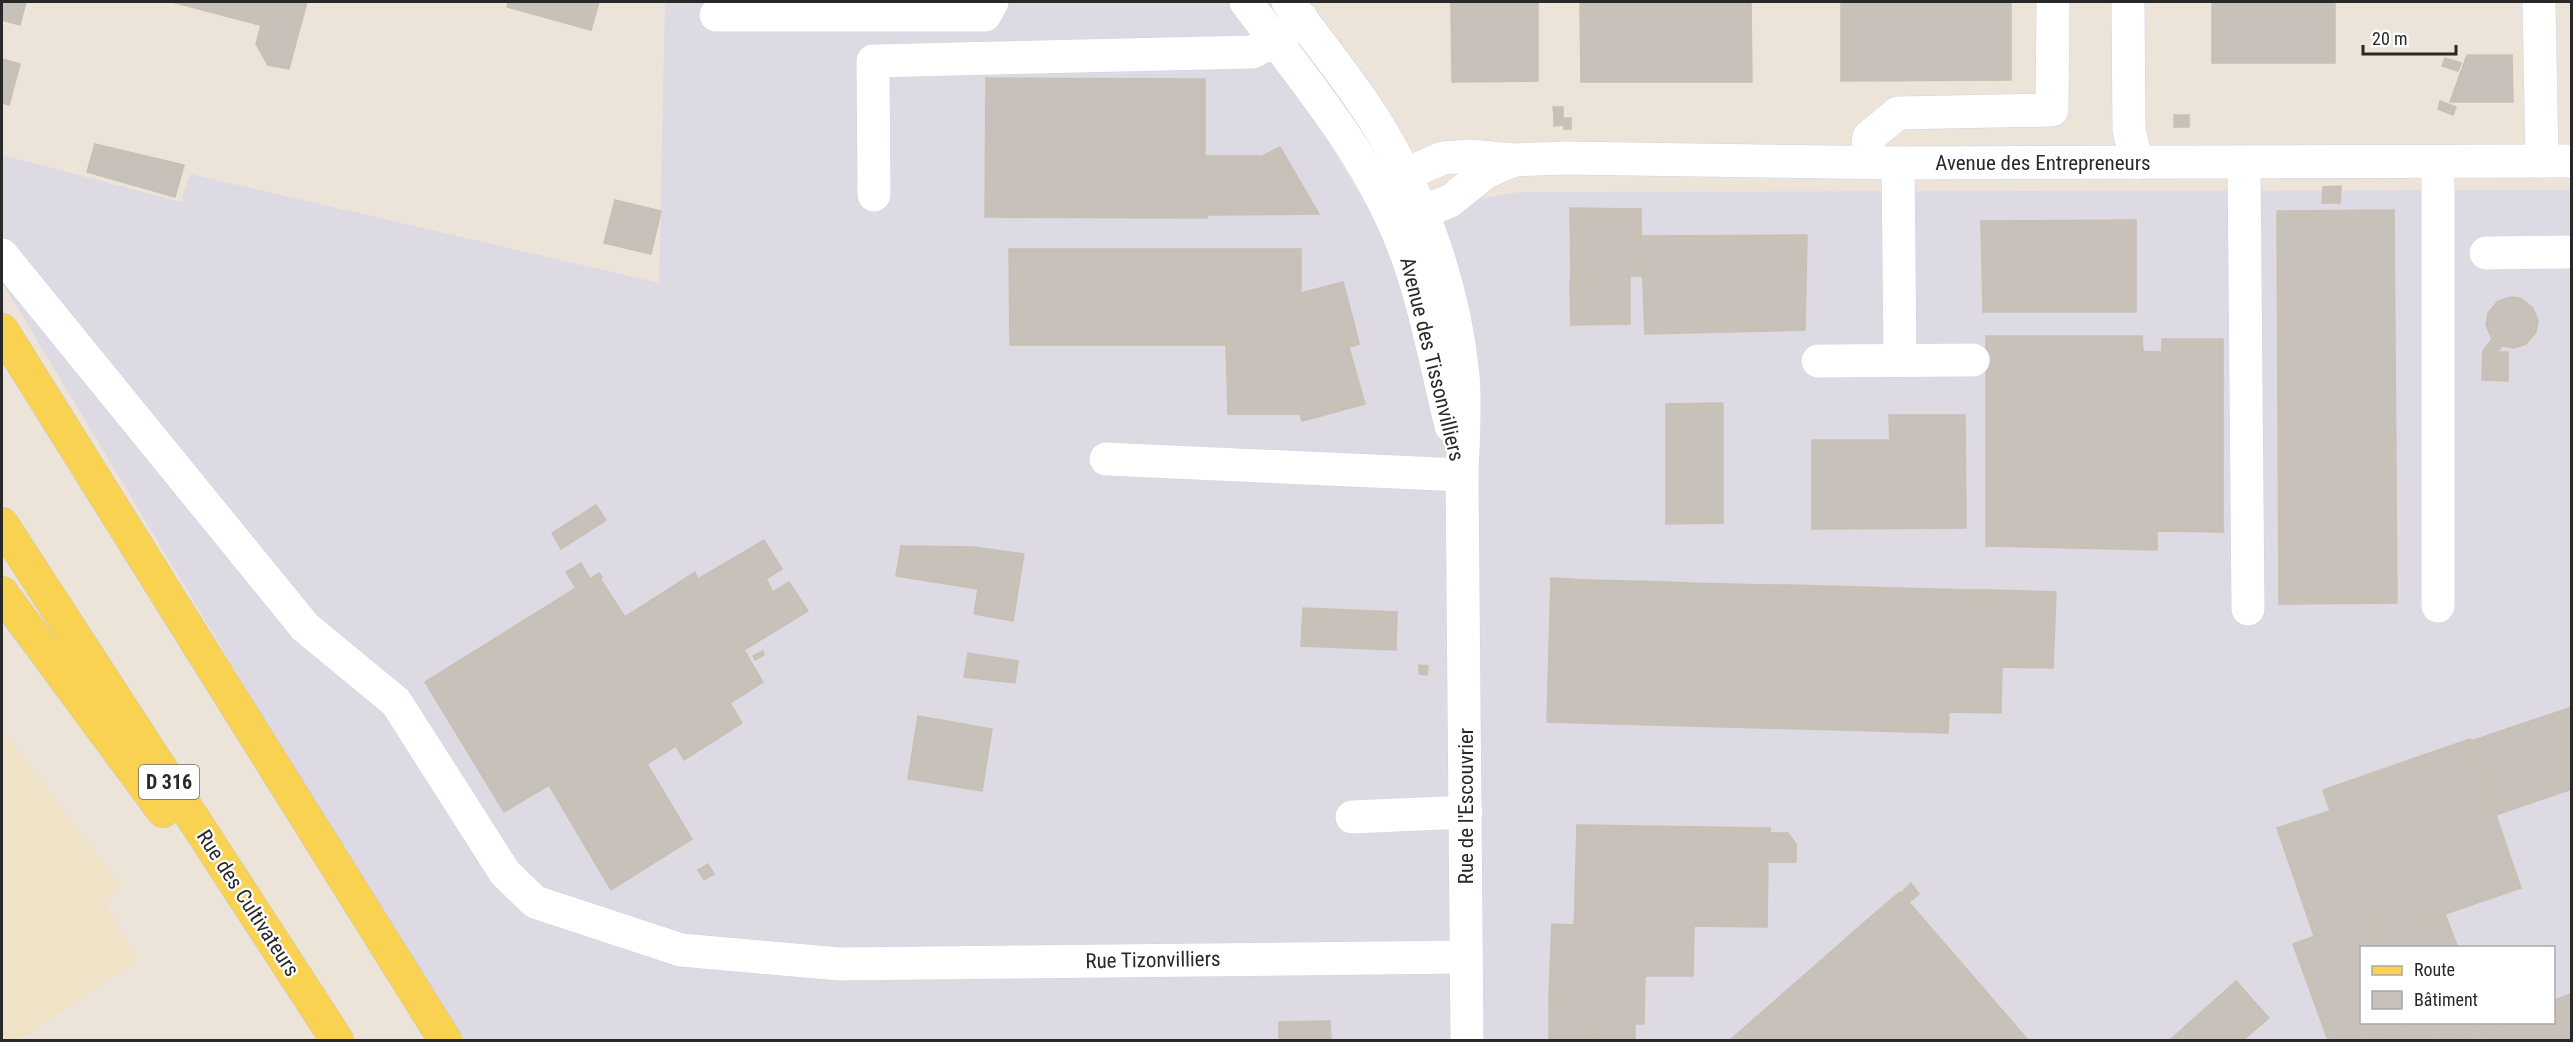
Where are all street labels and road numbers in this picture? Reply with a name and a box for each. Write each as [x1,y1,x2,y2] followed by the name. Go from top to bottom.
[1935,151,2151,175] street label: Avenue des Entrepreneurs
[1395,255,1469,463] street label: Avenue des Tissonvilliers
[1454,728,1478,884] street label: Rue de l'Escouvrier
[139,765,199,799] road number: D 316
[192,825,304,981] street label: Rue des Cultivateurs
[1085,947,1221,973] street label: Rue Tizonvilliers

